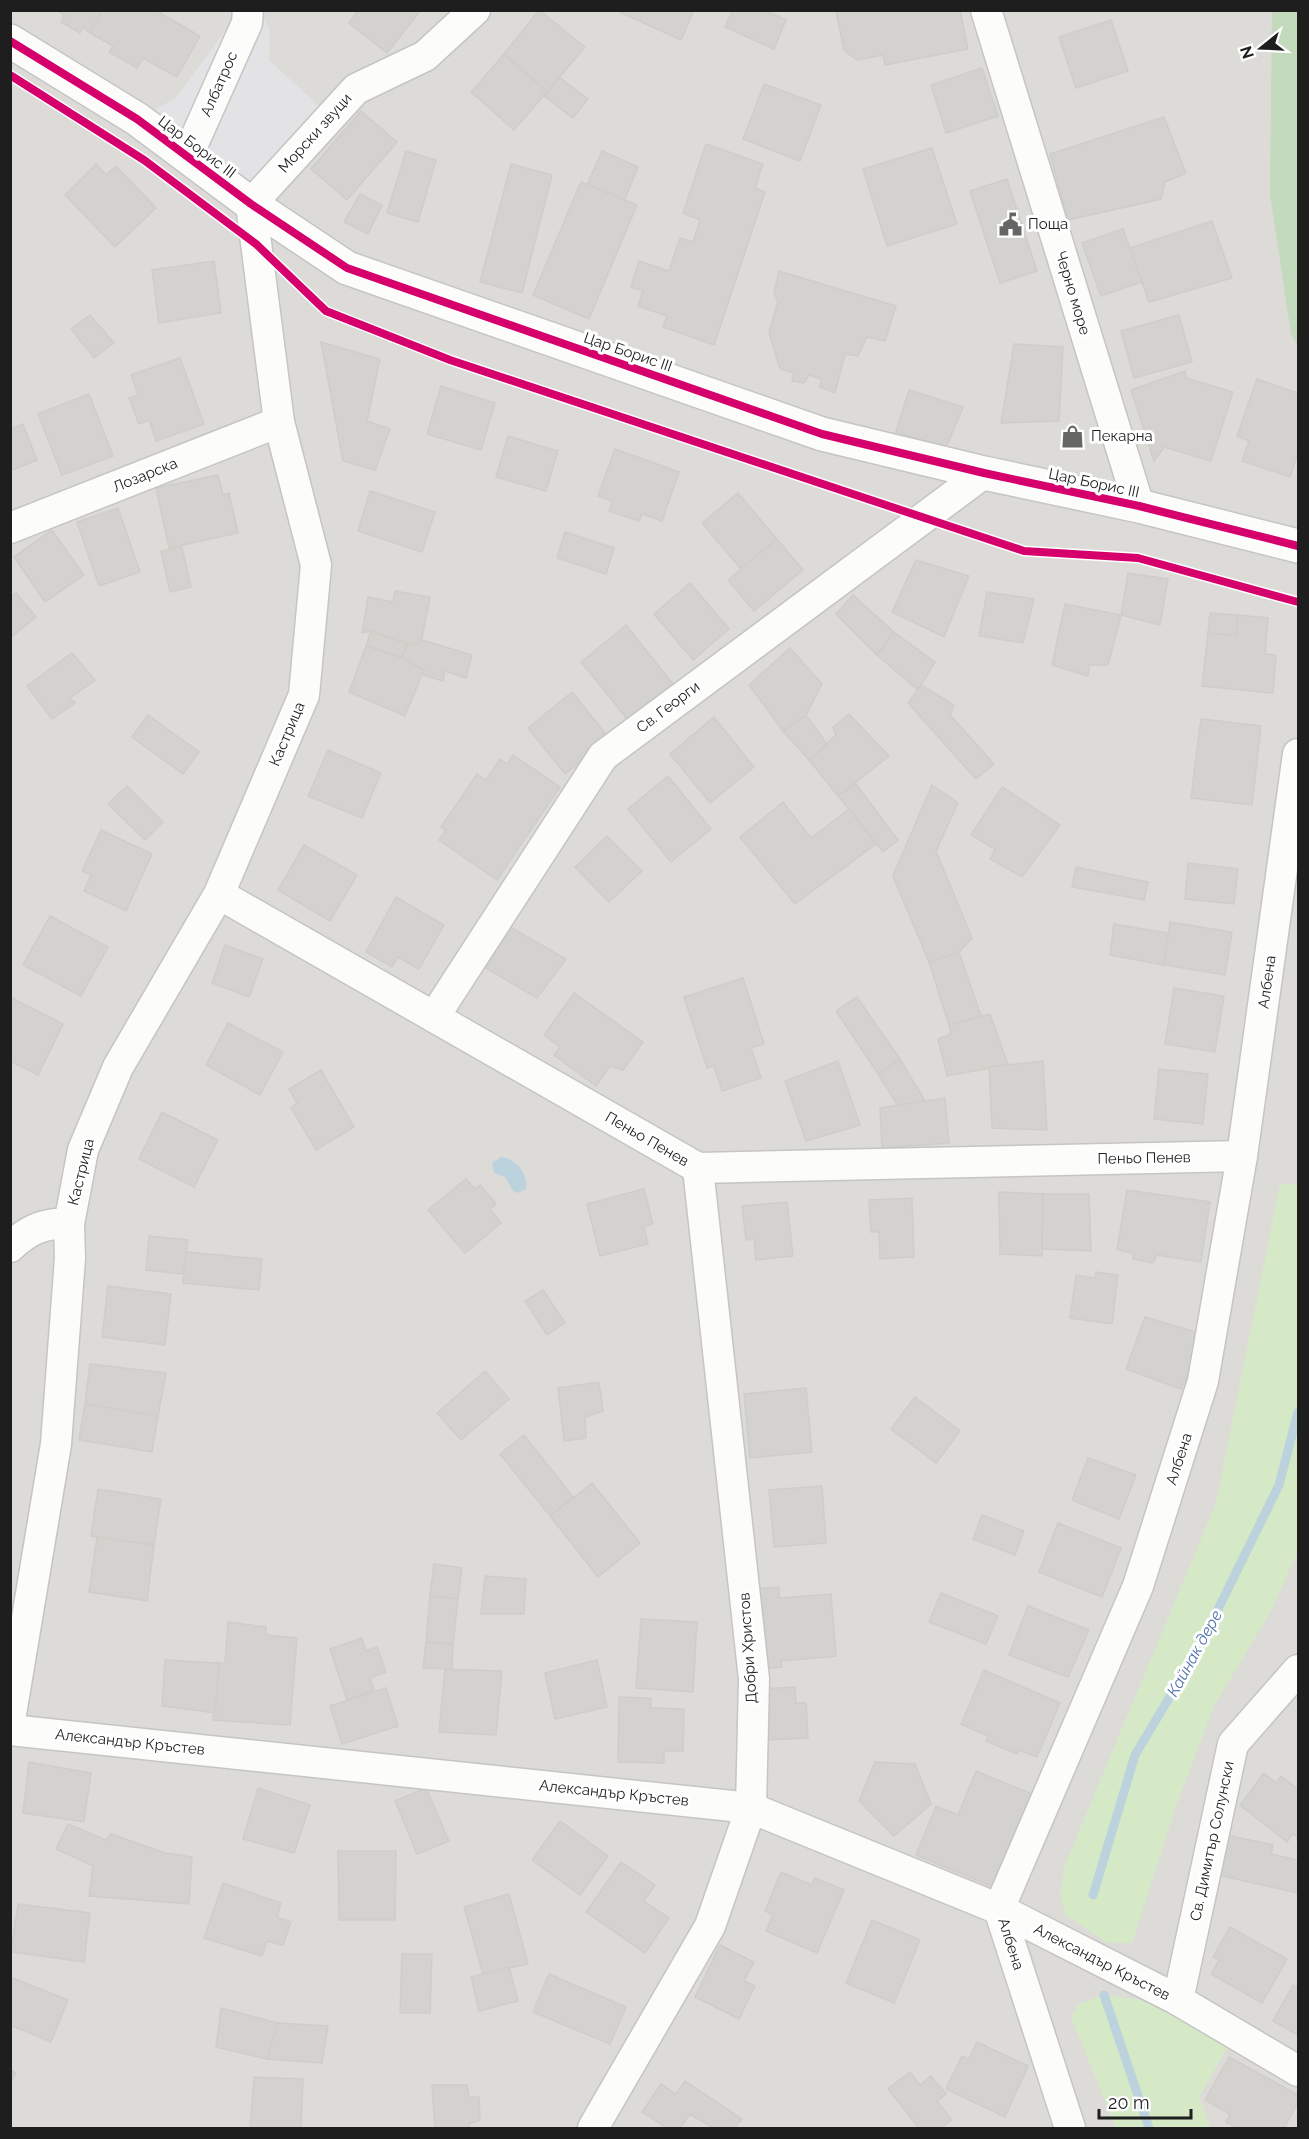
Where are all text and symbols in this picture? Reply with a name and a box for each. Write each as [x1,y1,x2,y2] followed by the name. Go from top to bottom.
[1231,18,1291,78] north arrow
[1236,44,1258,61] text: N
[197,49,241,119] street label: Албатрос
[275,90,355,176] street label: Морски звуци
[155,112,239,182] street label: Цар Борис III
[997,211,1023,237] public building icon: Поща
[1028,215,1068,233] place label: Поща
[1052,249,1094,337] street label: Черно море
[581,328,675,376] street label: Цар Борис III
[1060,423,1086,449] shop icon: Пекарна
[1091,427,1153,445] place label: Пекарна
[110,454,180,496] street label: Лозарска
[1047,465,1141,501] street label: Цар Борис III
[633,677,703,737] street label: Св. Георги
[265,699,309,769] street label: Кастрица
[1254,954,1280,1010] street label: Албена
[602,1108,692,1170] street label: Пеньо Пенев
[64,1137,98,1207] street label: Кастрица
[1097,1148,1191,1168] street label: Пеньо Пенев
[1162,1431,1196,1487] street label: Албена
[735,1592,761,1704] street label: Добри Христов
[1163,1607,1226,1700] water label: Кайнак дере
[54,1725,206,1759] street label: Александър Кръстев
[1186,1759,1238,1923] street label: Св. Димитър Солунски
[538,1776,690,1810] street label: Александър Кръстев
[994,1916,1028,1972] street label: Албена
[1031,1920,1173,2004] street label: Александър Кръстев
[1099,2082,1190,2120] scale bar
[1108,2092,1150,2113] text: 20 m

